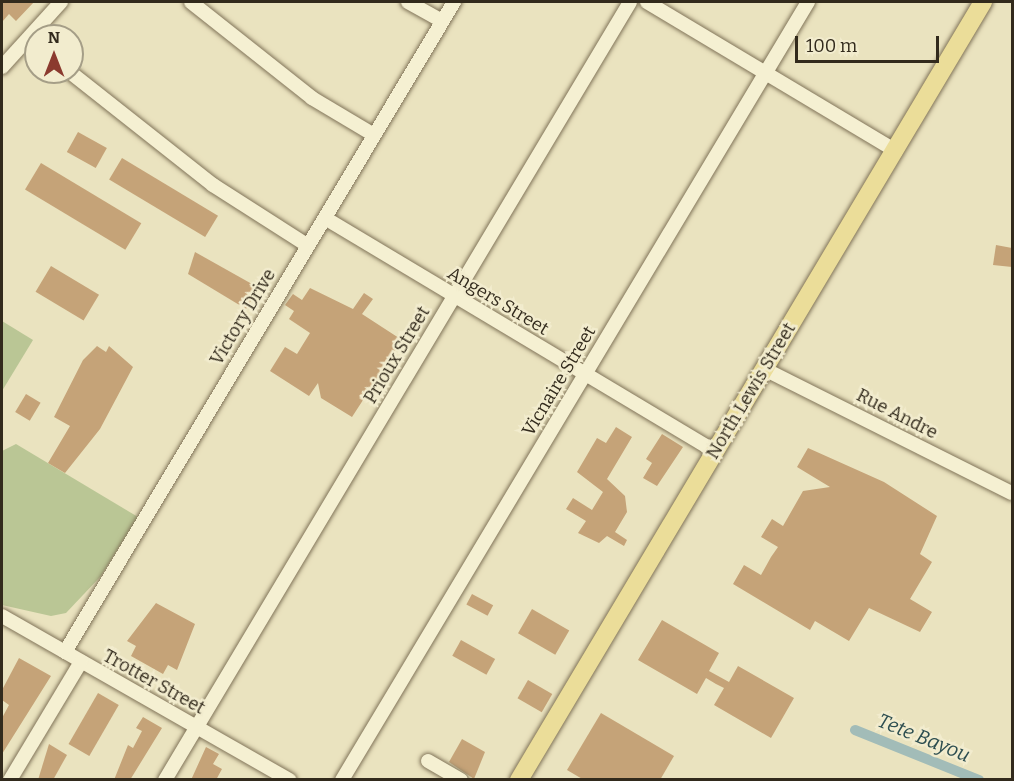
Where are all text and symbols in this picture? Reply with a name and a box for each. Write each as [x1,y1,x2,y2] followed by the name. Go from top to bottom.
[24,24,84,84] north arrow
[798,24,942,62] scale bar
[48,28,60,47] text: N
[806,35,857,57] text: 100 m
[443,262,553,340] street label: Angers Street
[206,265,280,369] street label: Victory Drive
[360,303,434,407] street label: Prioux Street
[702,319,800,463] street label: North Lewis Street
[518,322,600,440] street label: Vicnaire Street
[853,384,941,444] street label: Rue Andre
[99,645,209,719] street label: Trotter Street
[874,709,974,767] water label: Tete Bayou

